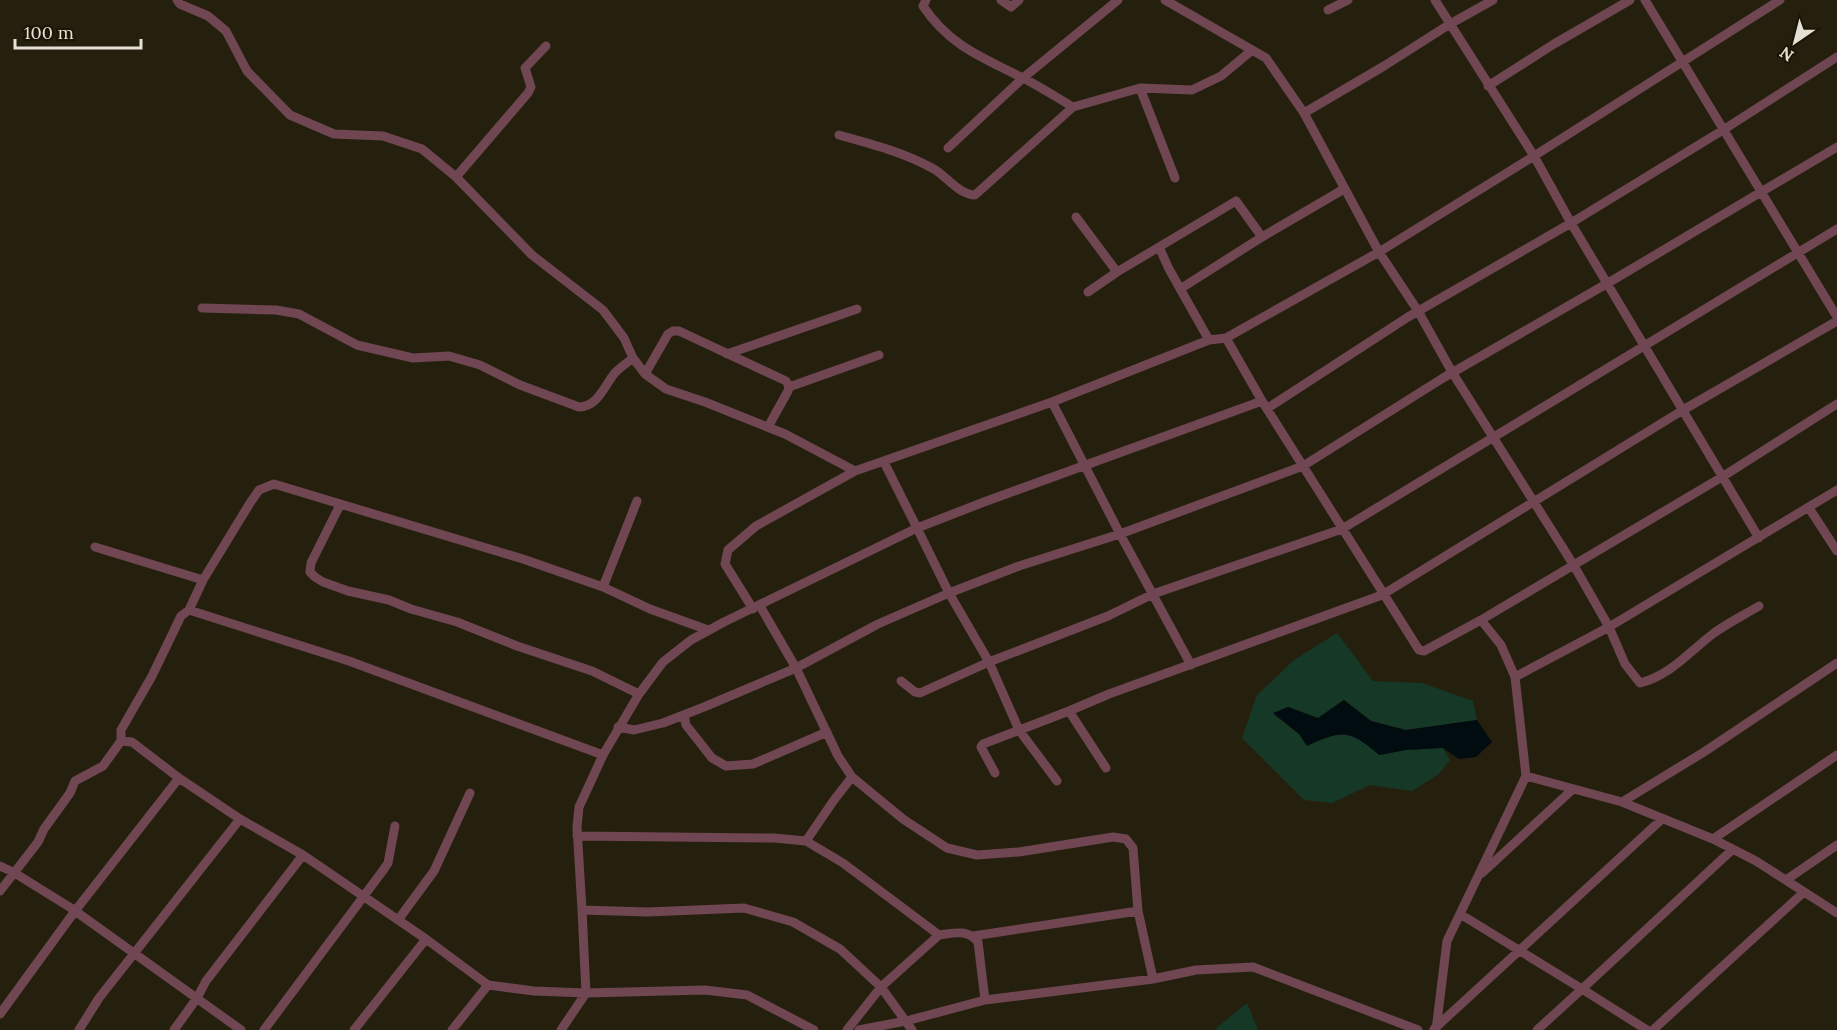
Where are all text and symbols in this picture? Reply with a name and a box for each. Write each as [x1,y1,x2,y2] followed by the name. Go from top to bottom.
[15,12,141,50] scale bar
[1765,12,1825,72] north arrow
[24,21,74,44] text: 100 m
[1776,43,1797,66] text: N

